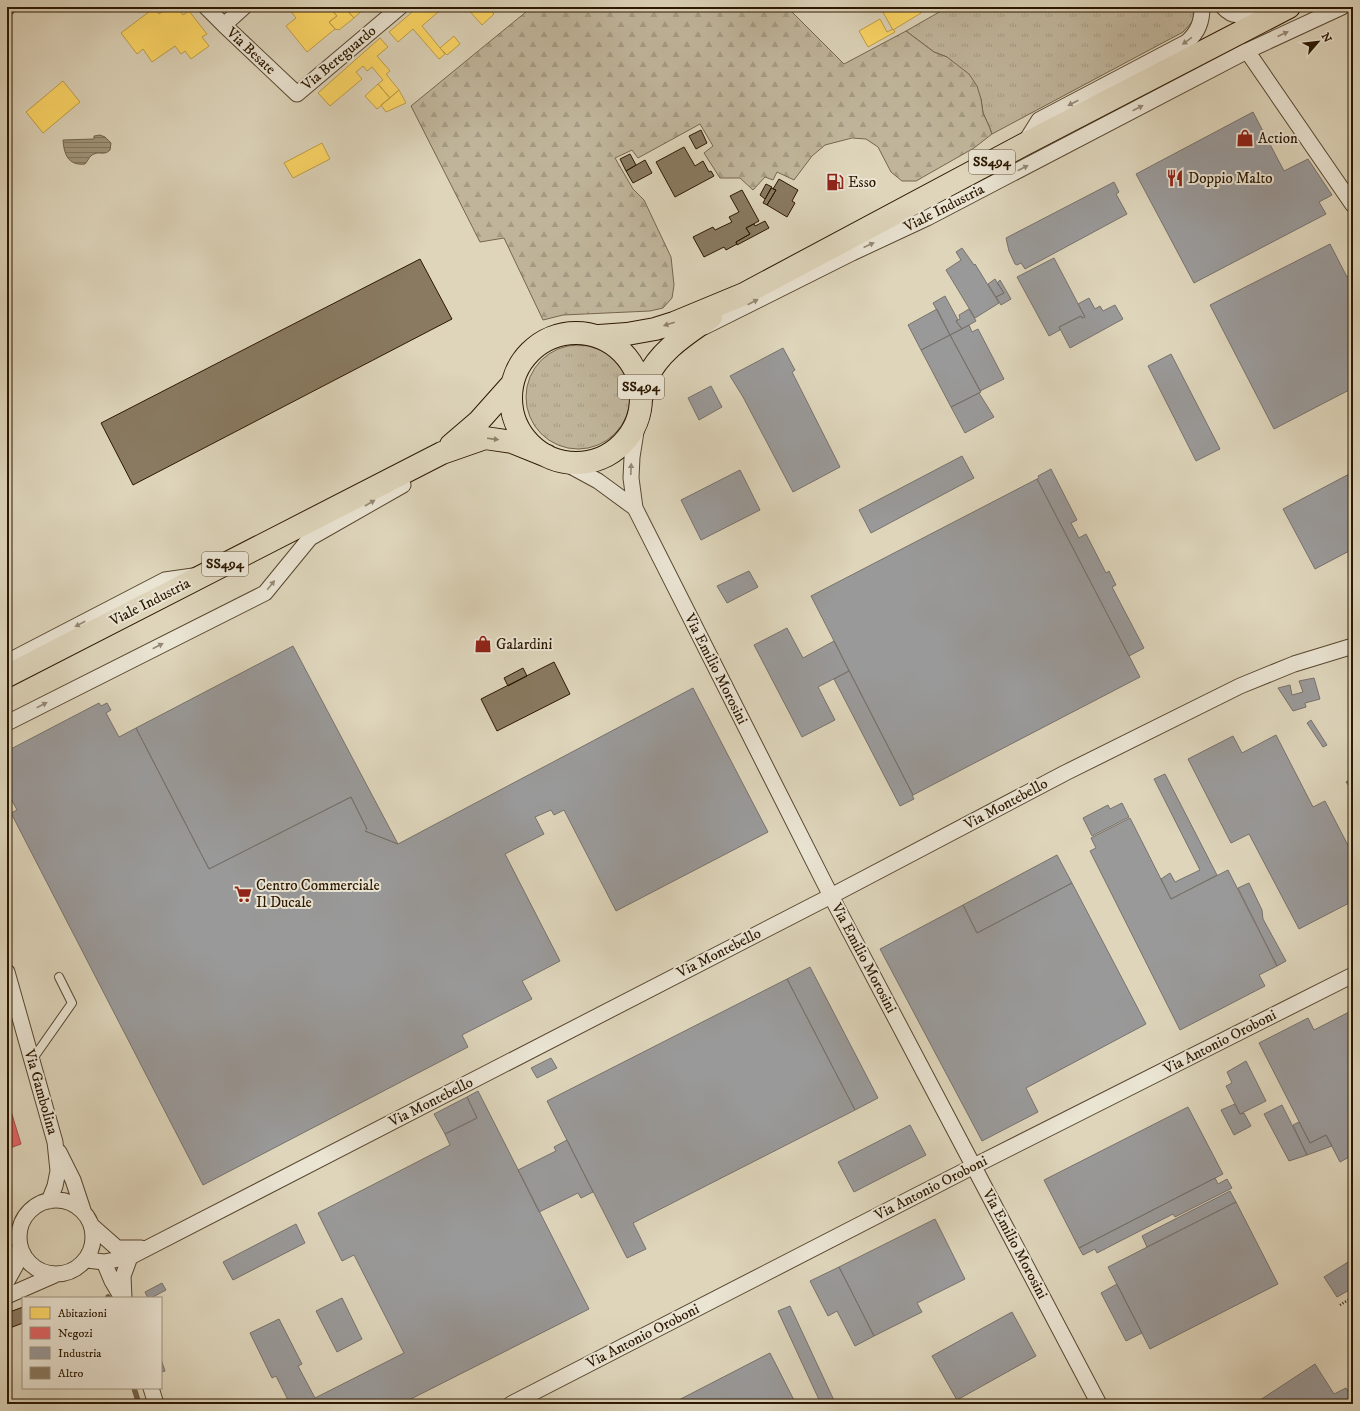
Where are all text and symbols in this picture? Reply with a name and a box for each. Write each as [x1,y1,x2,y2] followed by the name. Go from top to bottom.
[297,21,380,95] street label: Via Bereguardo
[1298,22,1338,62] north arrow
[222,23,280,79] street label: Via Besate
[1277,31,1289,37] one-way arrow
[1318,31,1334,45] text: N
[1182,36,1192,44] one-way arrow
[1067,100,1079,106] one-way arrow
[1133,104,1144,111] one-way arrow
[1235,128,1255,148] shop icon: Action
[1258,129,1298,148] place label: Action
[969,150,1015,174] road number: SS494
[1017,164,1029,171] one-way arrow
[1165,168,1185,188] restaurant icon: Doppio Malto
[1188,169,1273,188] place label: Doppio Malto
[825,172,845,192] fuel station icon: Esso
[848,173,876,192] place label: Esso
[900,179,988,237] street label: Viale Industria
[864,242,875,248] one-way arrow
[747,299,759,305] one-way arrow
[663,321,675,327] one-way arrow
[618,375,664,399] road number: SS494
[487,436,499,443] one-way arrow
[628,463,635,475] one-way arrow
[364,500,376,507] one-way arrow
[202,552,248,576] road number: SS494
[106,573,194,631] street label: Viale Industria
[267,579,275,590] one-way arrow
[679,610,752,728] street label: Via Emilio Morosini
[74,621,86,627] one-way arrow
[473,634,493,654] shop icon: Galardini
[496,635,552,654] place label: Galardini
[152,643,163,650] one-way arrow
[36,702,47,708] one-way arrow
[960,774,1051,834] street label: Via Montebello
[256,876,380,912] place label: Centro Commerciale Il Ducale
[233,884,253,904] supermarket icon: Centro Commerciale Il Ducale
[827,899,901,1016] street label: Via Emilio Morosini
[673,924,764,983] street label: Via Montebello
[1160,1005,1280,1079] street label: Via Antonio Oroboni
[19,1046,62,1137] street label: Via Gambolina
[385,1073,476,1132] street label: Via Montebello
[871,1151,991,1225] street label: Via Antonio Oroboni
[978,1185,1052,1302] street label: Via Emilio Morosini
[22,1297,162,1389] legend
[583,1299,703,1373] street label: Via Antonio Oroboni
[58,1306,107,1321] text: Abitazioni
[58,1326,93,1341] text: Negozi
[58,1346,102,1361] text: Industria
[58,1366,84,1381] text: Altro

